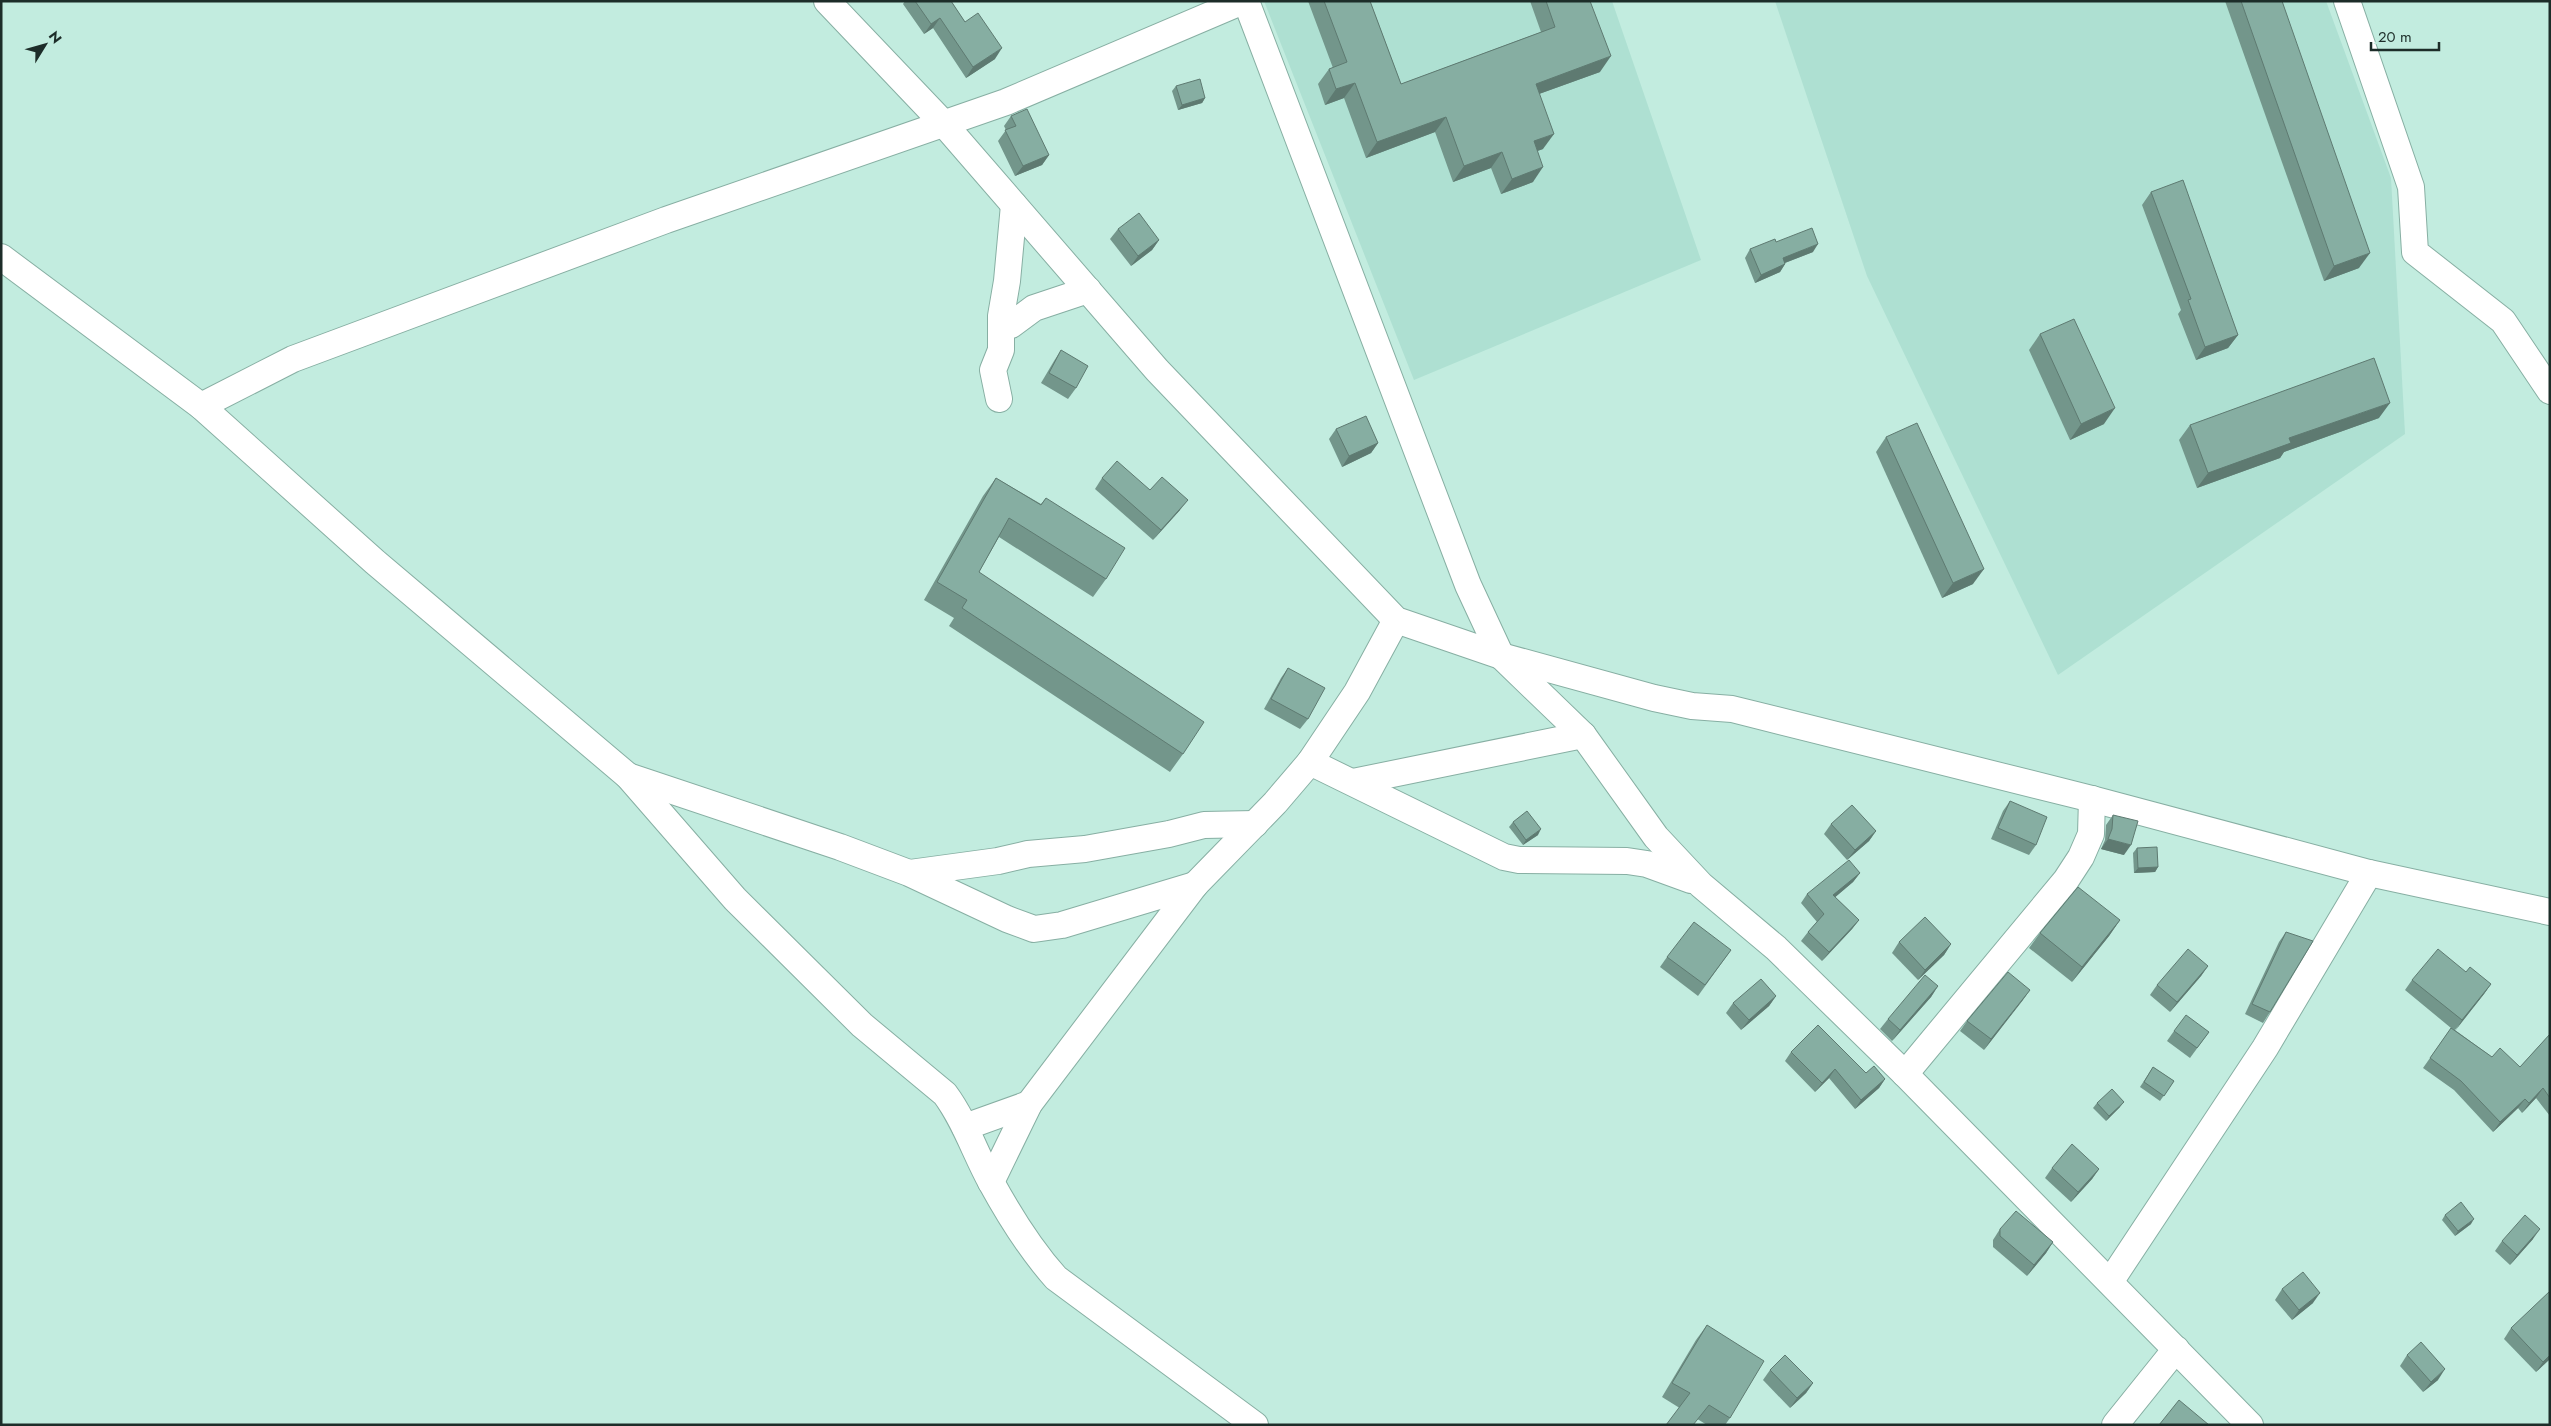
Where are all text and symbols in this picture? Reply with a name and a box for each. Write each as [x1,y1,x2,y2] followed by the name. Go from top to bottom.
[20,20,70,70] north arrow
[2371,20,2438,52] scale bar
[2378,26,2412,48] text: 20 m
[44,27,67,48] text: N

